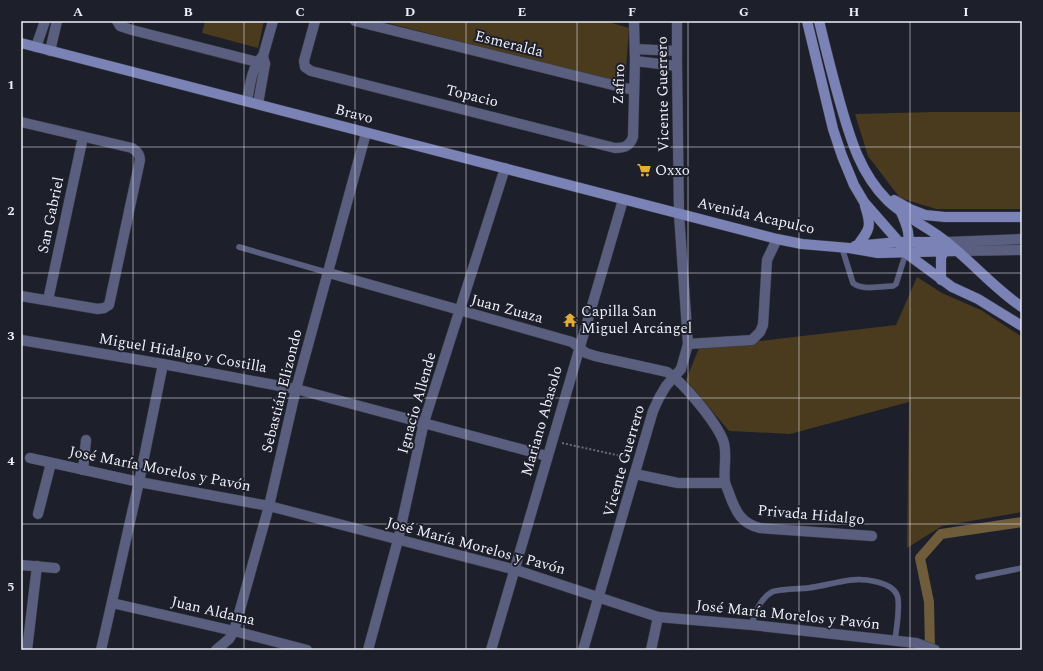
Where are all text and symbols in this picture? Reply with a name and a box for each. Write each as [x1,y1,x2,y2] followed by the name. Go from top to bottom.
[73,2,83,22] text: A
[183,2,193,22] text: B
[295,2,305,22] text: C
[405,2,415,22] text: D
[518,2,527,22] text: E
[628,2,636,22] text: F
[739,2,749,22] text: G
[849,2,860,22] text: H
[963,2,969,22] text: I
[472,24,546,64] street label: Esmeralda
[650,36,676,152] street label: Vicente Guerrero
[607,63,631,105] street label: Zafiro
[7,75,15,95] text: 1
[443,78,501,114] street label: Topacio
[332,98,376,130] street label: Bravo
[655,159,690,182] place label: Oxxo
[636,162,652,178] supermarket icon: Oxxo
[32,175,70,255] street label: San Gabriel
[695,191,817,241] street label: Avenida Acapulco
[7,201,15,221] text: 2
[468,288,546,330] street label: Juan Zuaza
[581,300,692,340] place label: Capilla San Miguel Arcángel
[562,312,578,328] temple icon: Capilla San Miguel Arcángel
[7,326,15,346] text: 3
[97,327,270,379] street label: Miguel Hidalgo y Costilla
[256,327,308,455] street label: Sebastián Elizondo
[391,349,443,457] street label: Ignacio Allende
[515,363,569,479] street label: Mariano Abasolo
[597,402,651,520] street label: Vicente Guerrero
[67,440,253,498] street label: José María Morelos y Pavón
[7,451,15,471] text: 4
[757,499,865,531] street label: Privada Hidalgo
[384,511,568,581] street label: José María Morelos y Pavón
[7,577,15,597] text: 5
[169,590,258,632] street label: Juan Aldama
[695,594,881,636] street label: José María Morelos y Pavón

